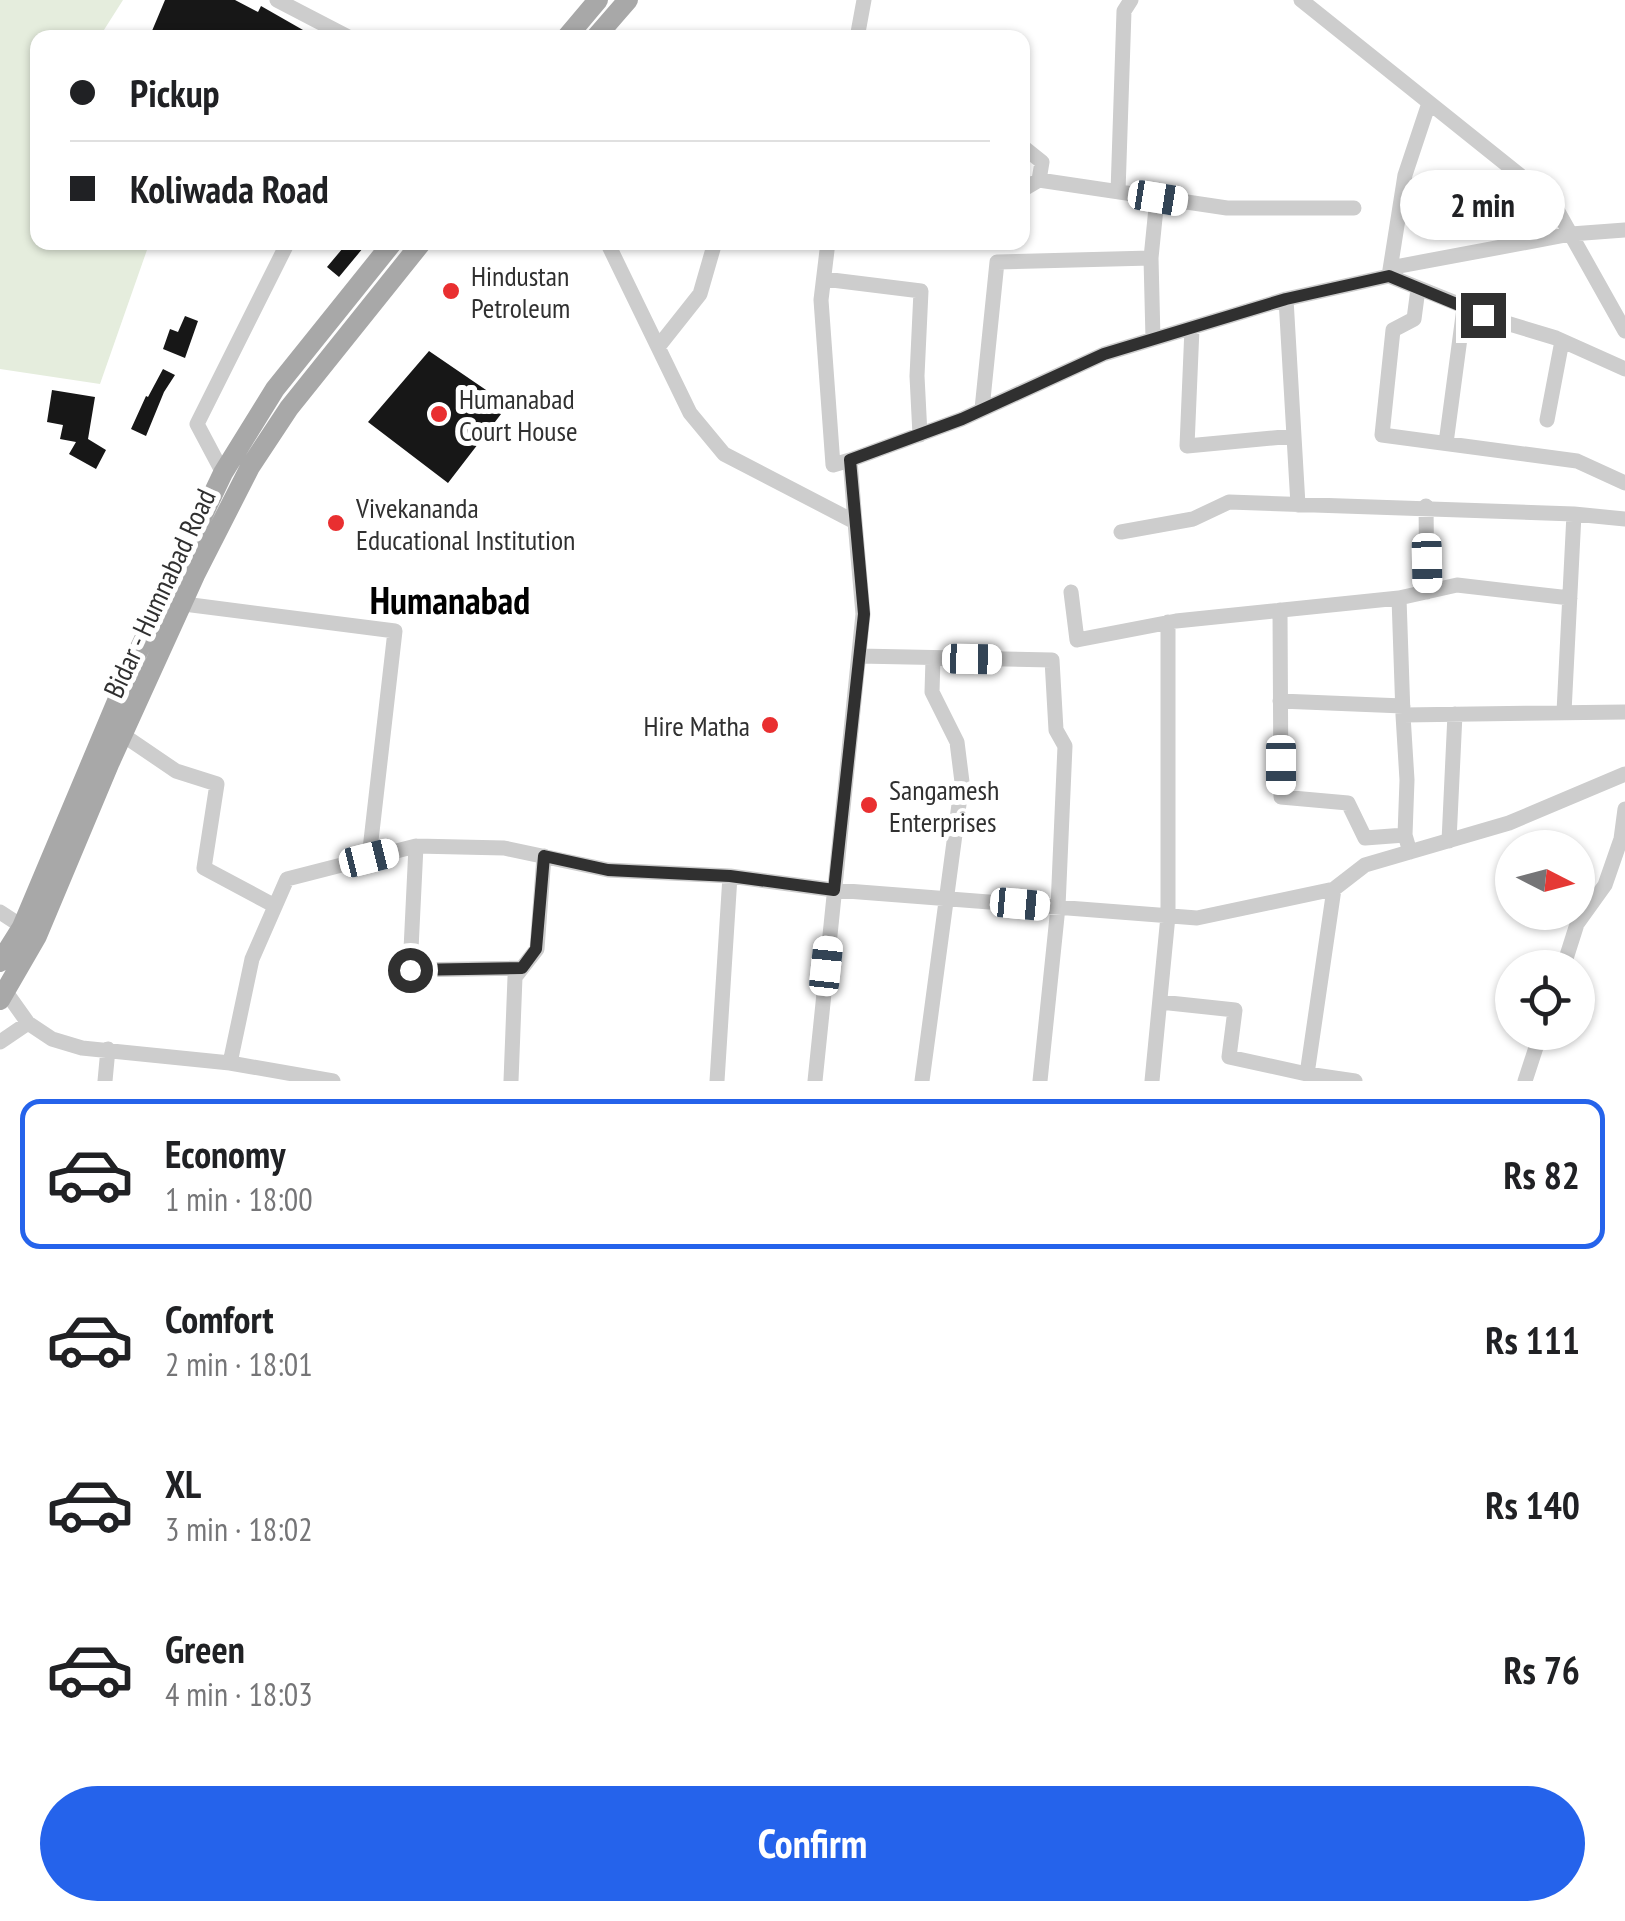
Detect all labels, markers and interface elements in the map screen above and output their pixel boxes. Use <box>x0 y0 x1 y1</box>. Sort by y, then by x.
text: Pickup <box>130 68 220 117</box>
text: Koliwada Road <box>130 164 329 213</box>
callout: 2 min <box>1400 170 1566 240</box>
car <box>1126 178 1190 218</box>
text: 2 min <box>1450 184 1515 226</box>
place label: Hindustan Petroleum <box>471 257 570 326</box>
marker: Hindustan Petroleum <box>440 280 462 302</box>
route end <box>1461 293 1506 338</box>
place label: Humanabad Court House <box>459 380 578 449</box>
marker: Humanabad Court House <box>428 403 450 425</box>
street label: Bidar - Humnabad Road <box>94 483 224 703</box>
place label: Vivekananda Educational Institution <box>355 489 575 558</box>
marker: Vivekananda Educational Institution <box>325 512 347 534</box>
car <box>1411 533 1443 593</box>
district label: Humanabad <box>370 575 530 624</box>
car <box>942 643 1002 675</box>
place label: Hire Matha <box>643 707 750 744</box>
marker: Hire Matha <box>759 714 781 736</box>
car <box>1266 735 1296 795</box>
place label: Sangamesh Enterprises <box>889 771 999 840</box>
marker: Sangamesh Enterprises <box>858 794 880 816</box>
north arrow <box>1495 830 1595 930</box>
map controls <box>1495 830 1595 1050</box>
car <box>336 836 402 880</box>
car <box>989 886 1051 922</box>
car <box>808 935 844 997</box>
route start <box>388 948 433 993</box>
button: locate <box>1495 950 1595 1050</box>
icon: car <box>45 1129 135 1219</box>
text: Economy <box>165 1129 285 1178</box>
text: Rs 82 <box>1503 1150 1580 1199</box>
text: 1 min · 18:00 <box>165 1178 313 1220</box>
icon: car <box>45 1294 135 1384</box>
text: Comfort <box>165 1294 274 1343</box>
text: Rs 111 <box>1485 1315 1580 1364</box>
text: 2 min · 18:01 <box>165 1343 313 1385</box>
icon: car <box>45 1459 135 1549</box>
text: XL <box>165 1459 201 1508</box>
text: Rs 140 <box>1485 1480 1580 1529</box>
text: 3 min · 18:02 <box>165 1508 313 1550</box>
icon: car <box>45 1624 135 1714</box>
text: Green <box>165 1624 245 1673</box>
text: Rs 76 <box>1503 1645 1580 1694</box>
text: 4 min · 18:03 <box>165 1673 313 1715</box>
button: Confirm <box>40 1786 1585 1901</box>

